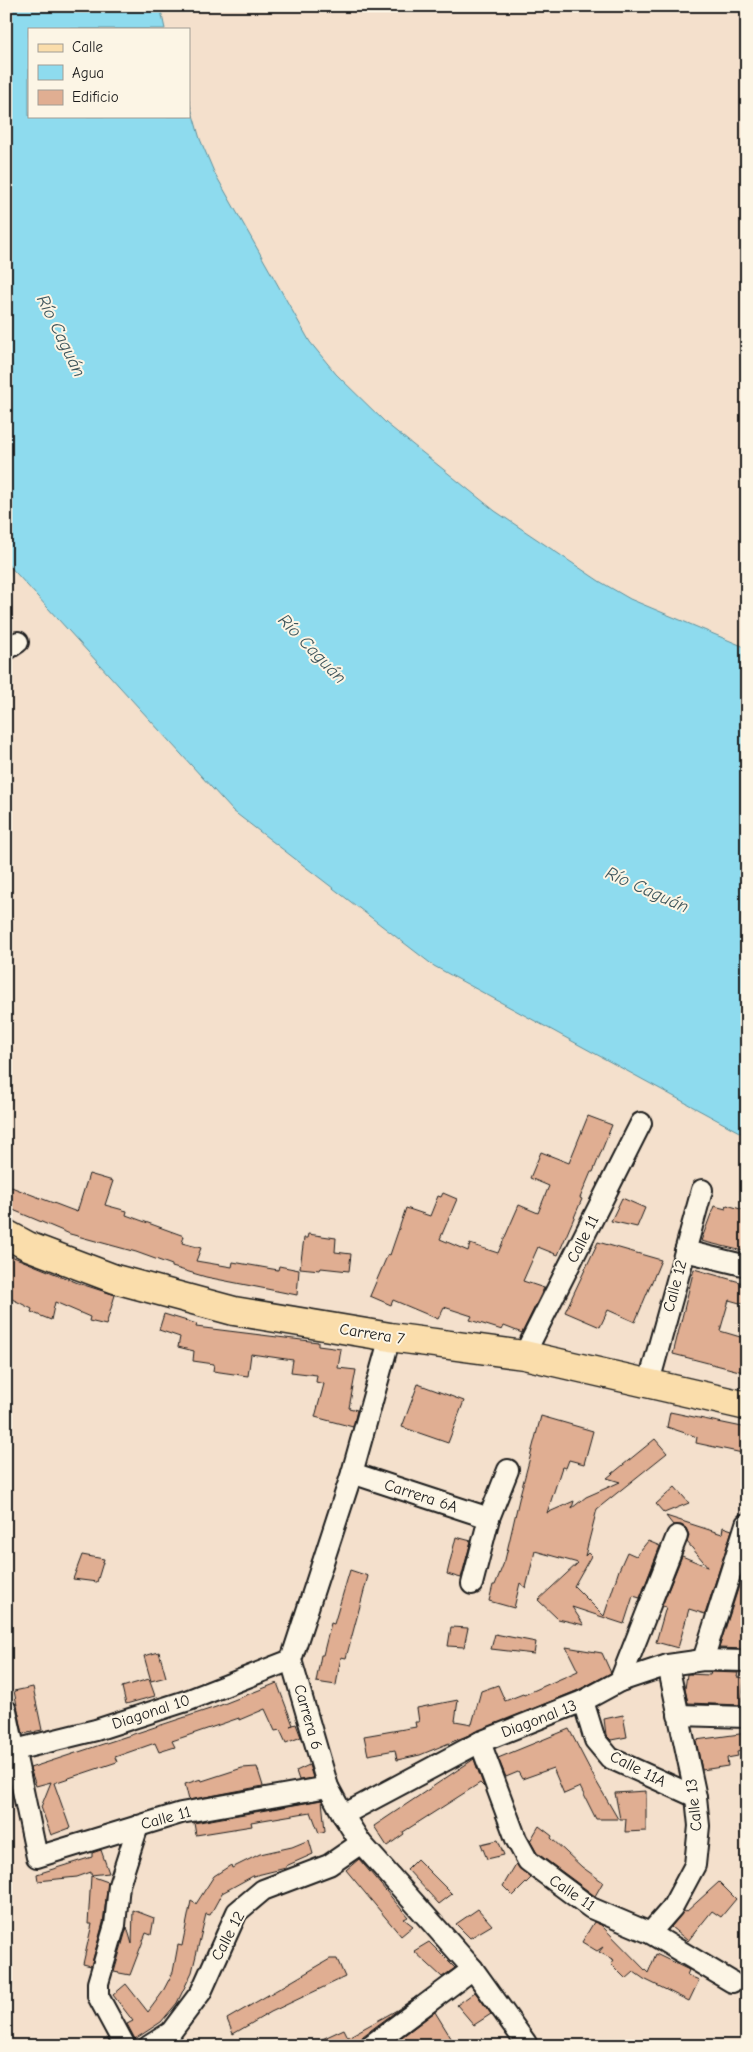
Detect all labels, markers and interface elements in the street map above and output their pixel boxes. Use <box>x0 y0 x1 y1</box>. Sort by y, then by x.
legend <box>28 28 190 118</box>
text: Calle <box>72 38 104 56</box>
text: Agua <box>72 64 104 82</box>
text: Edificio <box>72 88 119 106</box>
water label: Río Caguán <box>32 292 90 380</box>
water label: Río Caguán <box>274 610 350 688</box>
water label: Río Caguán <box>602 862 692 918</box>
street label: Calle 11 <box>563 1212 603 1266</box>
street label: Calle 12 <box>659 1258 691 1314</box>
street label: Carrera 7 <box>338 1320 406 1348</box>
street label: Carrera 6A <box>382 1476 460 1516</box>
street label: Carrera 6 <box>290 1682 326 1752</box>
street label: Diagonal 10 <box>110 1691 192 1733</box>
street label: Diagonal 13 <box>499 1696 579 1742</box>
street label: Calle 11A <box>607 1747 669 1791</box>
street label: Calle 13 <box>682 1778 706 1832</box>
street label: Calle 11 <box>139 1803 193 1833</box>
street label: Calle 11 <box>546 1871 598 1915</box>
street label: Calle 12 <box>208 1908 248 1964</box>

